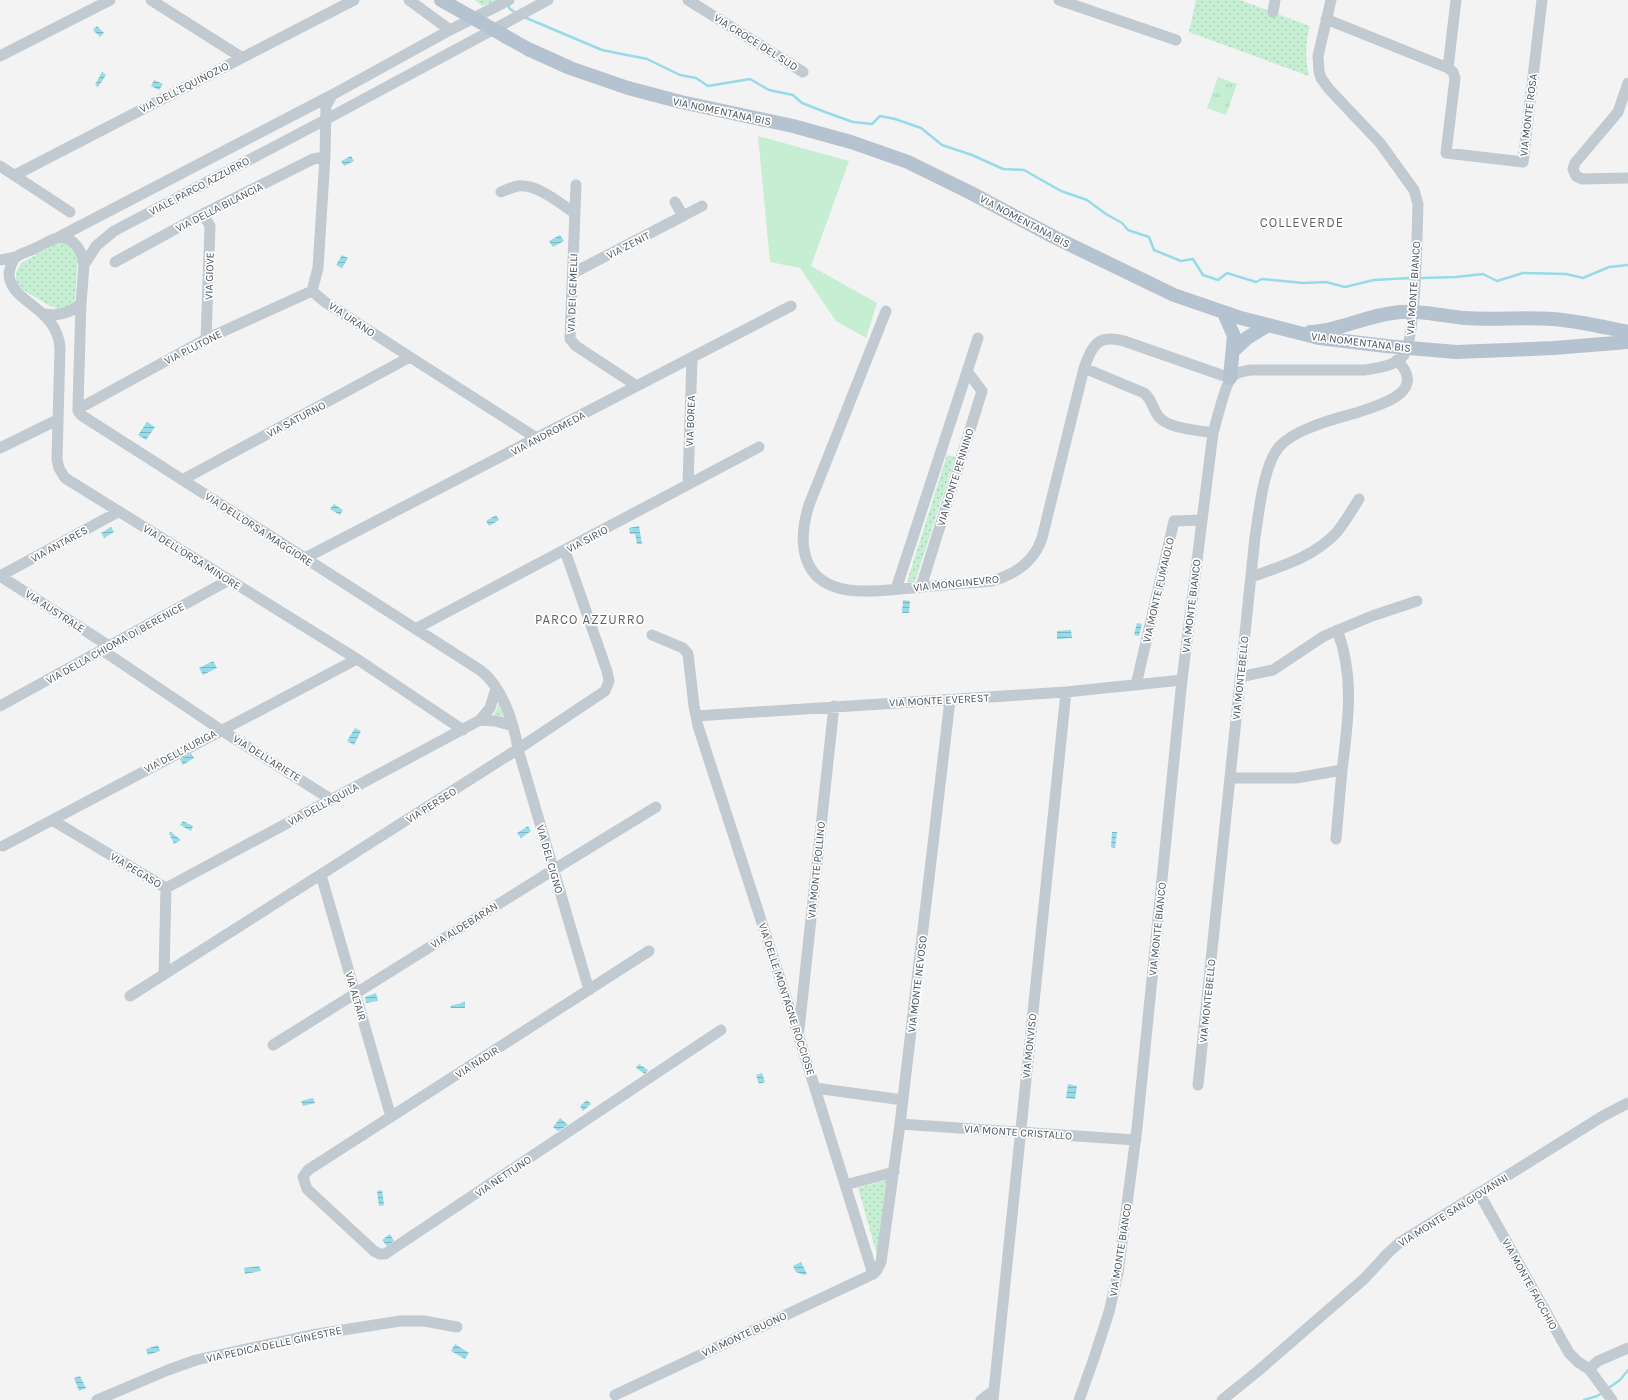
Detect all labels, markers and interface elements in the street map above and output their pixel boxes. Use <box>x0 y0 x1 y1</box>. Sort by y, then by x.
street label: VIA CROCE DEL SUD <box>711 11 800 74</box>
street label: VIA DELL'EQUINOZIO <box>137 59 231 116</box>
street label: VIA MONTE ROSA <box>1517 72 1540 157</box>
street label: VIA NOMENTANA BIS <box>672 95 772 128</box>
street label: VIALE PARCO AZZURRO <box>147 154 252 218</box>
street label: VIA DELLA BILANCIA <box>174 180 266 235</box>
street label: VIA NOMENTANA BIS <box>977 192 1072 251</box>
district label: COLLEVERDE <box>1260 215 1344 230</box>
street label: VIA ZENIT <box>604 229 653 262</box>
street label: VIA MONTE BIANCO <box>1404 241 1423 335</box>
street label: VIA GIOVE <box>202 252 217 300</box>
street label: VIA DEI GEMELLI <box>565 253 580 333</box>
street label: VIA URANO <box>326 299 377 340</box>
street label: VIA PLUTONE <box>162 327 224 368</box>
street label: VIA NOMENTANA BIS <box>1310 330 1411 355</box>
street label: VIA BOREA <box>683 394 698 447</box>
street label: VIA SATURNO <box>265 398 328 440</box>
street label: VIA ANDROMEDA <box>509 408 588 458</box>
street label: VIA MONTE PENNINO <box>934 427 977 528</box>
street label: VIA DELL'ORSA MAGGIORE <box>202 490 315 569</box>
street label: VIA DELL'ORSA MINORE <box>140 522 243 593</box>
street label: VIA ANTARES <box>29 523 90 565</box>
street label: VIA SIRIO <box>564 523 610 556</box>
street label: VIA MONTE FUMAIOLO <box>1140 536 1177 644</box>
street label: VIA MONTE BIANCO <box>1179 559 1204 654</box>
street label: VIA MONGINEVRO <box>913 573 1000 594</box>
street label: VIA AUSTRALE <box>23 587 87 635</box>
street label: VIA DELLA CHIOMA DI BERENICE <box>44 600 187 687</box>
district label: PARCO AZZURRO <box>535 612 645 627</box>
street label: VIA MONTEBELLO <box>1230 635 1251 721</box>
street label: VIA MONTE EVEREST <box>889 691 990 710</box>
street label: VIA DELL'AURIGA <box>142 727 219 776</box>
street label: VIA DELL'ARIETE <box>230 732 303 784</box>
street label: VIA DELL'AQUILA <box>285 780 362 829</box>
street label: VIA PERSEO <box>404 785 459 826</box>
street label: VIA MONTE POLLINO <box>805 821 828 919</box>
street label: VIA DEL CIGNO <box>533 823 566 895</box>
street label: VIA PEGASO <box>108 850 164 891</box>
street label: VIA MONTE BIANCO <box>1146 882 1169 976</box>
street label: VIA ALDEBARAN <box>428 900 500 951</box>
street label: VIA DELLE MONTAGNE ROCCIOSE <box>756 921 817 1077</box>
street label: VIA MONTE NEVOSO <box>905 935 930 1033</box>
street label: VIA MONTEBELLO <box>1197 958 1218 1044</box>
street label: VIA ALTAIR <box>342 970 369 1022</box>
street label: VIA MONVISO <box>1020 1013 1039 1079</box>
street label: VIA NADIR <box>453 1043 502 1081</box>
street label: VIA MONTE CRISTALLO <box>963 1122 1072 1143</box>
street label: VIA NETTUNO <box>473 1153 534 1200</box>
street label: VIA MONTE SAN GIOVANNI <box>1396 1171 1511 1250</box>
street label: VIA MONTE BIANCO <box>1107 1203 1134 1298</box>
street label: VIA MONTE FAICCHIO <box>1499 1236 1560 1332</box>
street label: VIA MONTE BUONO <box>700 1309 789 1360</box>
street label: VIA PEDICA DELLE GINESTRE <box>205 1324 343 1365</box>

